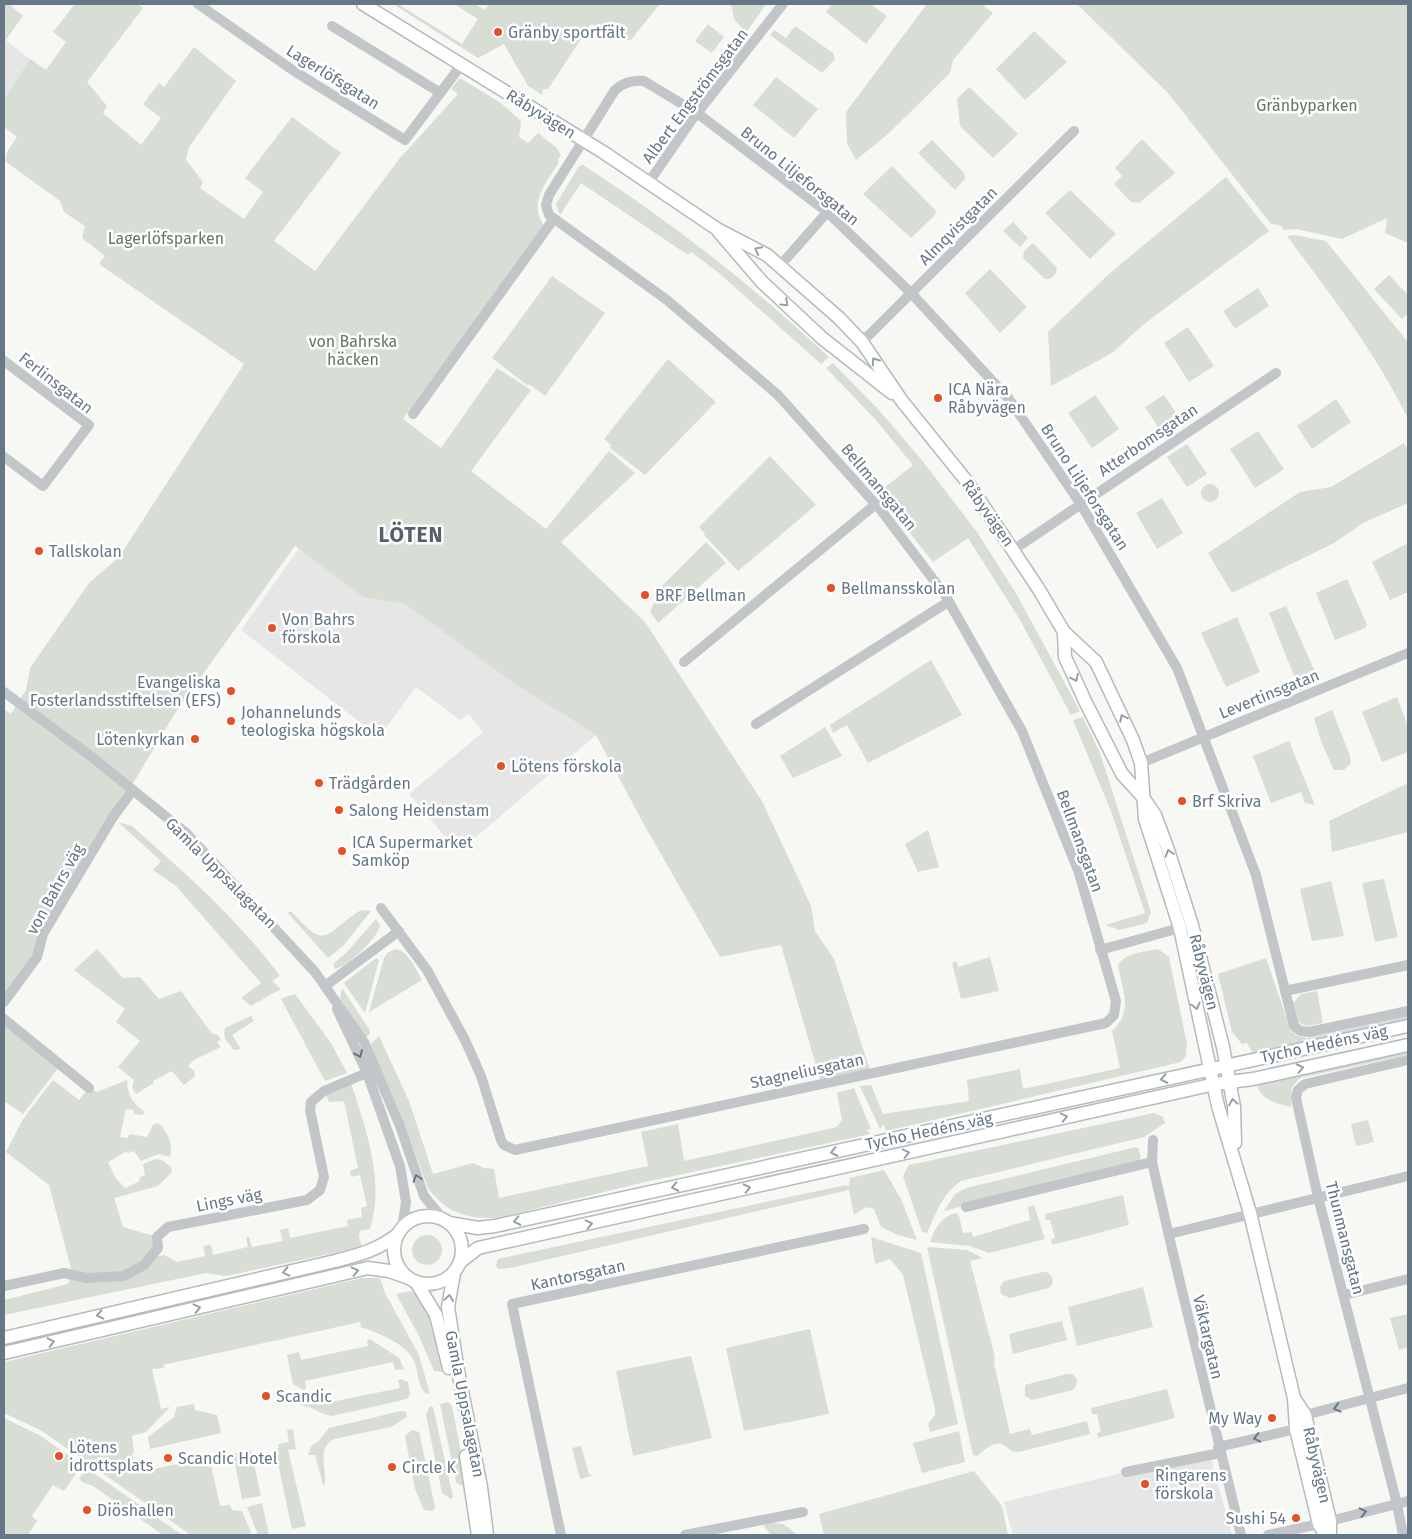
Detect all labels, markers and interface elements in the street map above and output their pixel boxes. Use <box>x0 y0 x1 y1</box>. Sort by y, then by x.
place label: Gränby sportfält <box>508 23 626 42</box>
street label: Albert Engströmsgatan <box>638 25 752 167</box>
marker: Gränby sportfält <box>492 26 504 38</box>
street label: Lagerlöfsgatan <box>283 41 383 113</box>
street label: Råbyvägen <box>503 85 579 143</box>
park label: Gränbyparken <box>1256 96 1358 115</box>
street label: Bruno Liljeforsgatan <box>737 122 863 230</box>
street label: Almqvistgatan <box>915 183 1001 269</box>
park label: Lagerlöfsparken <box>108 229 224 248</box>
one-way arrow <box>754 246 763 256</box>
one-way arrow <box>779 297 788 306</box>
park label: von Bahrska häcken <box>309 332 397 369</box>
street label: Ferlinsgatan <box>15 348 97 418</box>
one-way arrow <box>872 357 881 367</box>
place label: ICA Nära Råbyvägen <box>948 380 1026 417</box>
marker: ICA Nära Råbyvägen <box>932 392 944 404</box>
street label: Atterbomsgatan <box>1095 400 1201 480</box>
street label: Bruno Liljeforsgatan <box>1037 420 1133 554</box>
street label: Bellmansgatan <box>837 440 921 534</box>
street label: Råbyvägen <box>958 476 1018 550</box>
district label: LÖTEN <box>379 521 443 548</box>
place label: Tallskolan <box>49 542 122 561</box>
marker: Tallskolan <box>33 545 45 557</box>
place label: Bellmansskolan <box>841 579 955 598</box>
marker: Bellmansskolan <box>825 582 837 594</box>
place label: BRF Bellman <box>655 586 746 605</box>
marker: BRF Bellman <box>639 589 651 601</box>
place label: Von Bahrs förskola <box>282 610 355 647</box>
marker: Von Bahrs förskola <box>266 622 278 634</box>
street label: Levertinsgatan <box>1216 665 1322 723</box>
place label: Evangeliska Fosterlandsstiftelsen (EFS) <box>30 673 221 710</box>
one-way arrow <box>1069 673 1079 682</box>
marker: Evangeliska Fosterlandsstiftelsen (EFS) <box>225 685 237 697</box>
place label: Johannelunds teologiska högskola <box>241 703 385 740</box>
one-way arrow <box>1118 714 1129 723</box>
marker: Johannelunds teologiska högskola <box>225 715 237 727</box>
place label: Lötenkyrkan <box>96 730 185 749</box>
marker: Lötenkyrkan <box>189 733 201 745</box>
place label: Lötens förskola <box>511 757 622 776</box>
marker: Lötens förskola <box>495 760 507 772</box>
place label: Trädgården <box>329 774 411 793</box>
marker: Trädgården <box>313 777 325 789</box>
street label: Bellmansgatan <box>1053 787 1107 895</box>
place label: Brf Skriva <box>1192 792 1261 811</box>
marker: Brf Skriva <box>1176 795 1188 807</box>
place label: Salong Heidenstam <box>349 801 489 820</box>
marker: Salong Heidenstam <box>333 804 345 816</box>
street label: Gamla Uppsalagatan <box>162 814 280 932</box>
place label: ICA Supermarket Samköp <box>352 833 473 870</box>
street label: von Bahrs väg <box>22 840 88 938</box>
marker: ICA Supermarket Samköp <box>336 845 348 857</box>
one-way arrow <box>1165 850 1175 858</box>
street label: Råbyvägen <box>1185 932 1223 1012</box>
one-way arrow <box>1190 1001 1201 1010</box>
street label: Tycho Hedéns väg <box>1259 1021 1390 1067</box>
one-way arrow <box>352 1049 363 1058</box>
street label: Stagneliusgatan <box>748 1050 866 1092</box>
one-way arrow <box>1296 1063 1305 1074</box>
one-way arrow <box>1159 1073 1168 1084</box>
one-way arrow <box>1228 1098 1238 1106</box>
street label: Tycho Hedéns väg <box>864 1108 995 1154</box>
one-way arrow <box>1060 1112 1069 1123</box>
one-way arrow <box>830 1146 838 1157</box>
one-way arrow <box>901 1148 910 1159</box>
one-way arrow <box>412 1175 422 1183</box>
street label: Thunmansgatan <box>1322 1179 1368 1297</box>
one-way arrow <box>671 1181 680 1191</box>
one-way arrow <box>743 1183 752 1194</box>
street label: Lings väg <box>195 1184 264 1216</box>
one-way arrow <box>512 1215 521 1226</box>
one-way arrow <box>584 1219 593 1229</box>
street label: Kantorsgatan <box>529 1256 627 1294</box>
one-way arrow <box>351 1266 360 1277</box>
one-way arrow <box>282 1267 291 1277</box>
one-way arrow <box>443 1293 454 1301</box>
street label: Väktargatan <box>1189 1293 1227 1381</box>
one-way arrow <box>193 1303 202 1314</box>
one-way arrow <box>96 1309 105 1320</box>
street label: Gamla Uppsalagatan <box>441 1329 489 1479</box>
one-way arrow <box>47 1337 56 1348</box>
place label: Scandic <box>276 1387 332 1406</box>
marker: Scandic <box>260 1390 272 1402</box>
one-way arrow <box>1334 1402 1342 1412</box>
place label: My Way <box>1208 1409 1262 1428</box>
marker: My Way <box>1266 1412 1278 1424</box>
street label: Råbyvägen <box>1299 1425 1335 1505</box>
one-way arrow <box>1253 1433 1262 1443</box>
place label: Lötens idrottsplats <box>69 1438 153 1475</box>
place label: Scandic Hotel <box>178 1449 278 1468</box>
marker: Lötens idrottsplats <box>53 1450 65 1462</box>
marker: Scandic Hotel <box>162 1452 174 1464</box>
place label: Circle K <box>402 1458 456 1477</box>
marker: Circle K <box>386 1461 398 1473</box>
place label: Ringarens förskola <box>1155 1466 1227 1503</box>
marker: Ringarens förskola <box>1139 1478 1151 1490</box>
place label: Diöshallen <box>97 1501 174 1520</box>
marker: Diöshallen <box>81 1504 93 1516</box>
one-way arrow <box>1359 1507 1368 1518</box>
place label: Sushi 54 <box>1226 1509 1286 1528</box>
marker: Sushi 54 <box>1290 1512 1302 1524</box>

